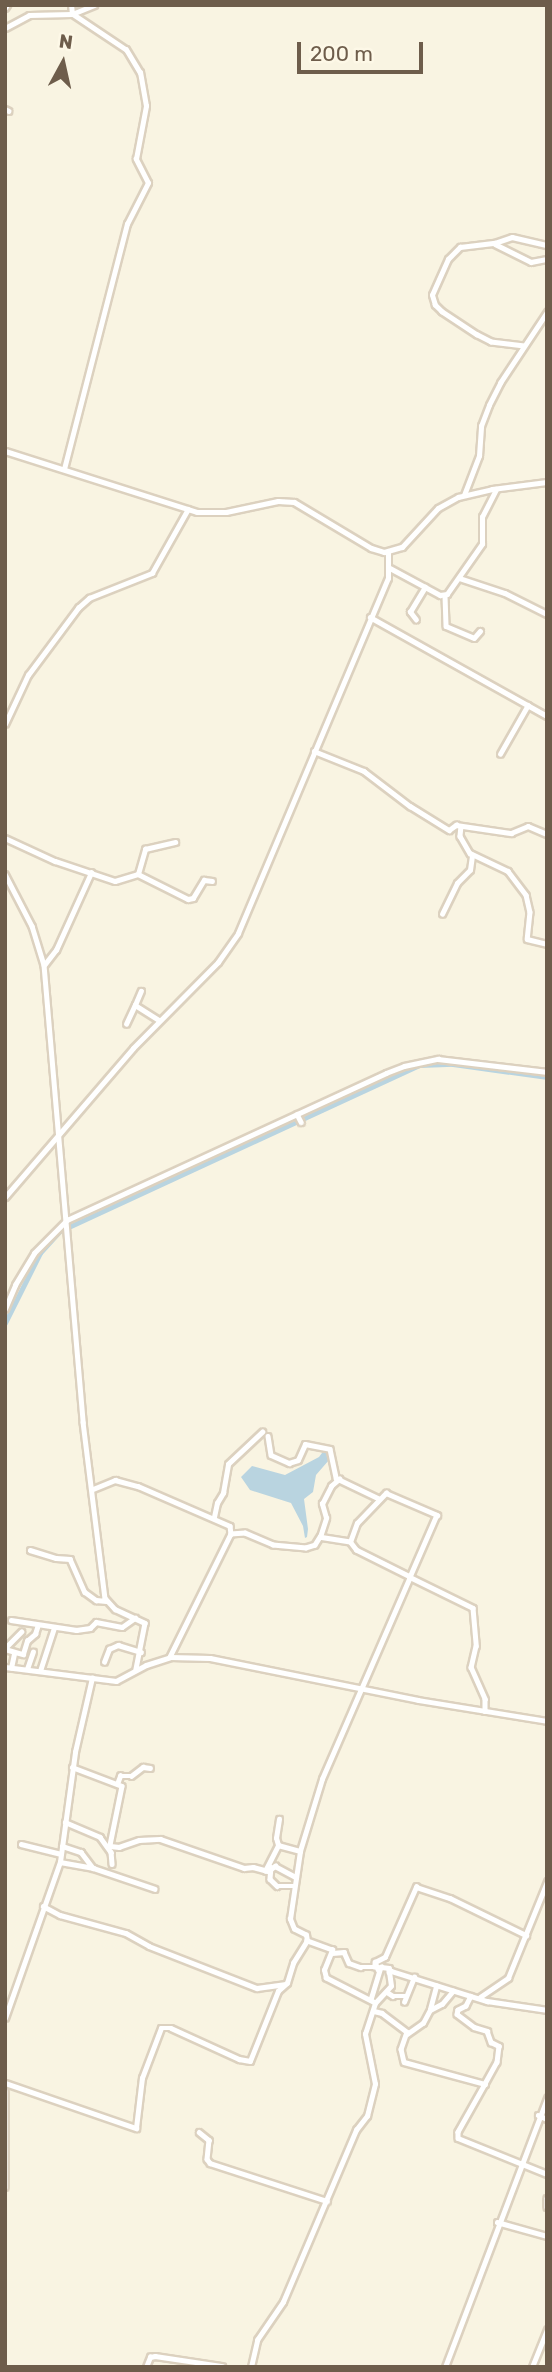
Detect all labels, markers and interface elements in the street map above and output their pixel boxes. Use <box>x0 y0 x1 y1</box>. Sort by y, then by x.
north arrow <box>28 28 98 98</box>
scale bar <box>300 28 426 72</box>
text: N <box>58 29 74 54</box>
text: 200 m <box>310 41 373 66</box>

